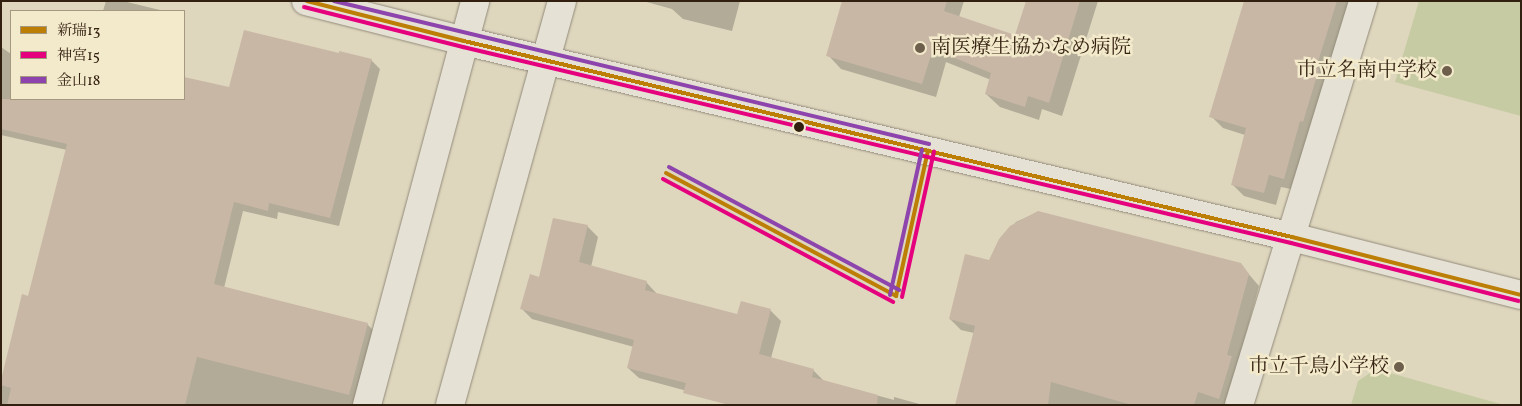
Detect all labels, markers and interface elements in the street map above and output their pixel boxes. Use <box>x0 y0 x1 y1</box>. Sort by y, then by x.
legend <box>10 10 185 100</box>
text: 新瑞13 <box>57 21 101 42</box>
place label: 南医療生協かなめ病院 <box>931 36 1131 60</box>
marker: 南医療生協かなめ病院 <box>913 41 927 55</box>
text: 神宮15 <box>57 46 100 67</box>
place label: 市立名南中学校 <box>1297 59 1437 83</box>
marker: 市立名南中学校 <box>1441 65 1453 77</box>
text: 金山18 <box>57 71 100 92</box>
unlabelled marker <box>794 122 804 132</box>
place label: 市立千鳥小学校 <box>1249 355 1389 379</box>
marker: 市立千鳥小学校 <box>1393 361 1405 373</box>

